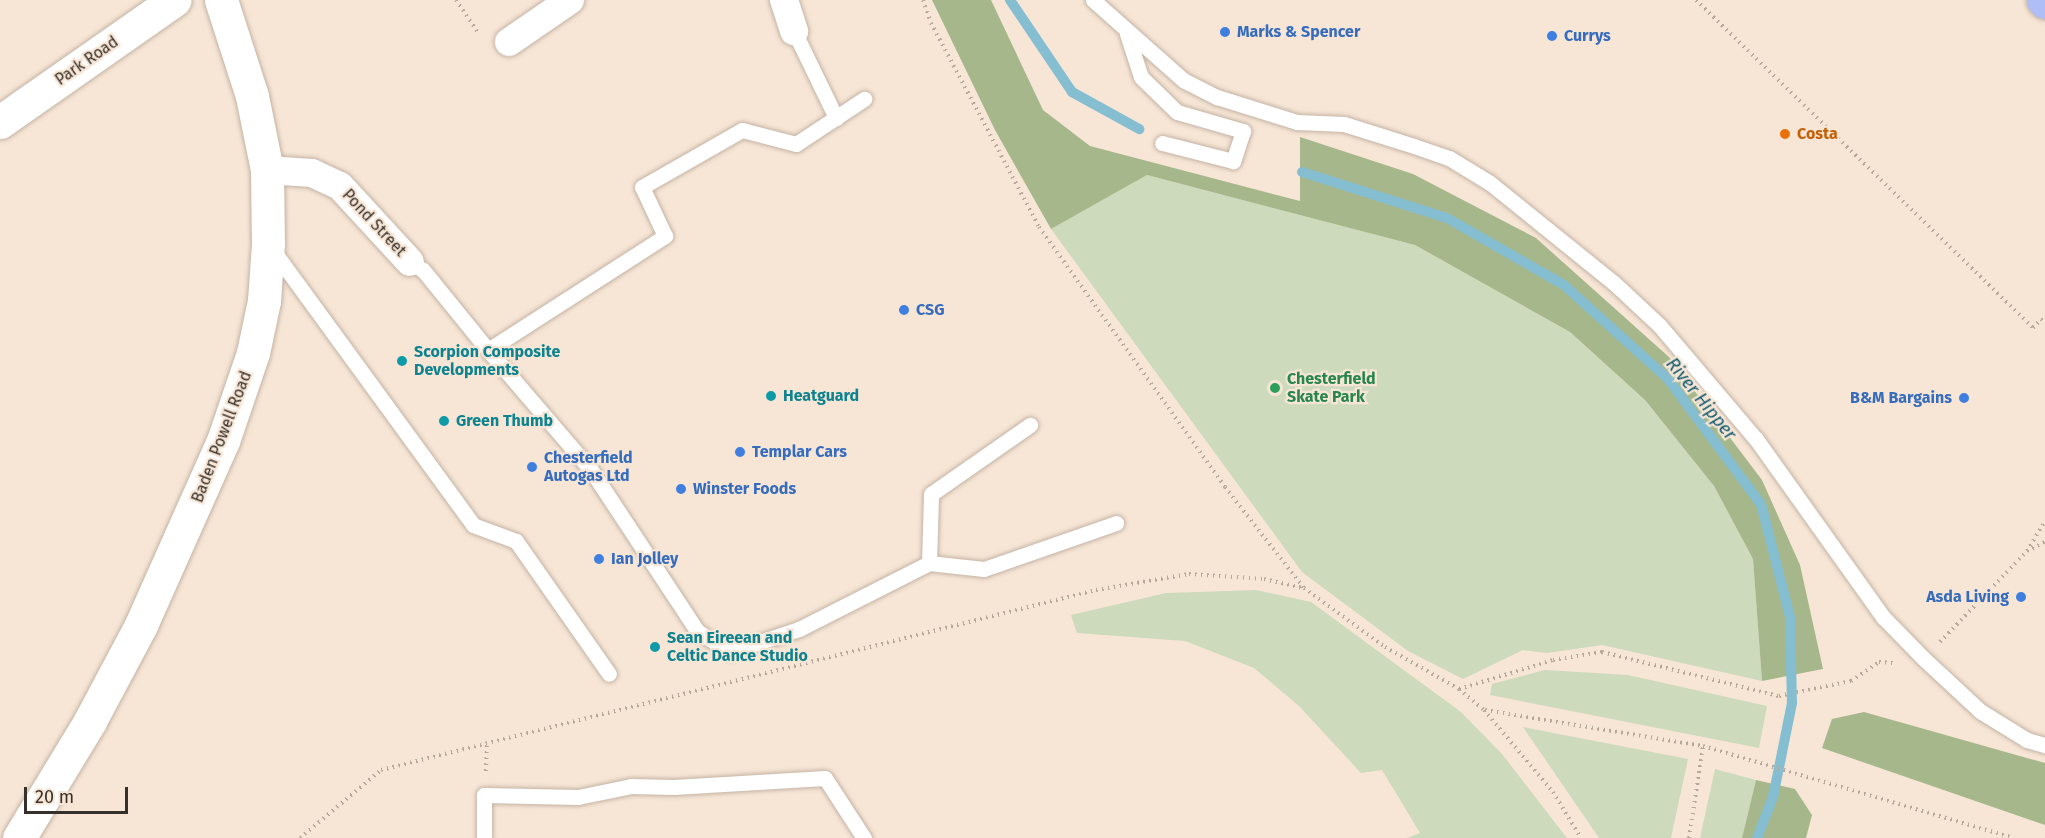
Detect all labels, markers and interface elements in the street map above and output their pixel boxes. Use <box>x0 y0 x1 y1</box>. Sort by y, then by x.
place label: Marks & Spencer <box>1237 22 1360 42</box>
marker: Marks & Spencer <box>1218 25 1232 39</box>
place label: Currys <box>1564 26 1611 46</box>
marker: Currys <box>1545 29 1559 43</box>
street label: Park Road <box>52 32 122 90</box>
place label: Costa <box>1797 124 1838 144</box>
marker: Costa <box>1778 127 1792 141</box>
street label: Pond Street <box>338 185 410 261</box>
place label: CSG <box>916 300 945 320</box>
marker: CSG <box>897 303 911 317</box>
place label: Scorpion Composite Developments <box>414 342 560 380</box>
marker: Scorpion Composite Developments <box>395 354 409 368</box>
water label: River Hipper <box>1661 354 1741 444</box>
street label: Baden Powell Road <box>188 369 256 505</box>
place label: Chesterfield Skate Park <box>1287 369 1376 407</box>
marker: Chesterfield Skate Park <box>1268 381 1282 395</box>
place label: Heatguard <box>783 386 859 406</box>
place label: B&M Bargains <box>1850 388 1952 408</box>
marker: Heatguard <box>764 389 778 403</box>
marker: B&M Bargains <box>1957 391 1971 405</box>
place label: Green Thumb <box>456 411 553 431</box>
marker: Green Thumb <box>437 414 451 428</box>
place label: Templar Cars <box>752 442 847 462</box>
marker: Templar Cars <box>733 445 747 459</box>
place label: Chesterfield Autogas Ltd <box>544 448 633 486</box>
marker: Chesterfield Autogas Ltd <box>525 460 539 474</box>
place label: Winster Foods <box>693 479 796 499</box>
marker: Winster Foods <box>674 482 688 496</box>
place label: Ian Jolley <box>611 549 678 569</box>
marker: Ian Jolley <box>592 552 606 566</box>
place label: Asda Living <box>1926 587 2009 607</box>
marker: Asda Living <box>2014 590 2028 604</box>
place label: Sean Eireean and Celtic Dance Studio <box>667 628 808 666</box>
marker: Sean Eireean and Celtic Dance Studio <box>648 640 662 654</box>
scale bar <box>27 775 130 813</box>
text: 20 m <box>35 786 74 808</box>

